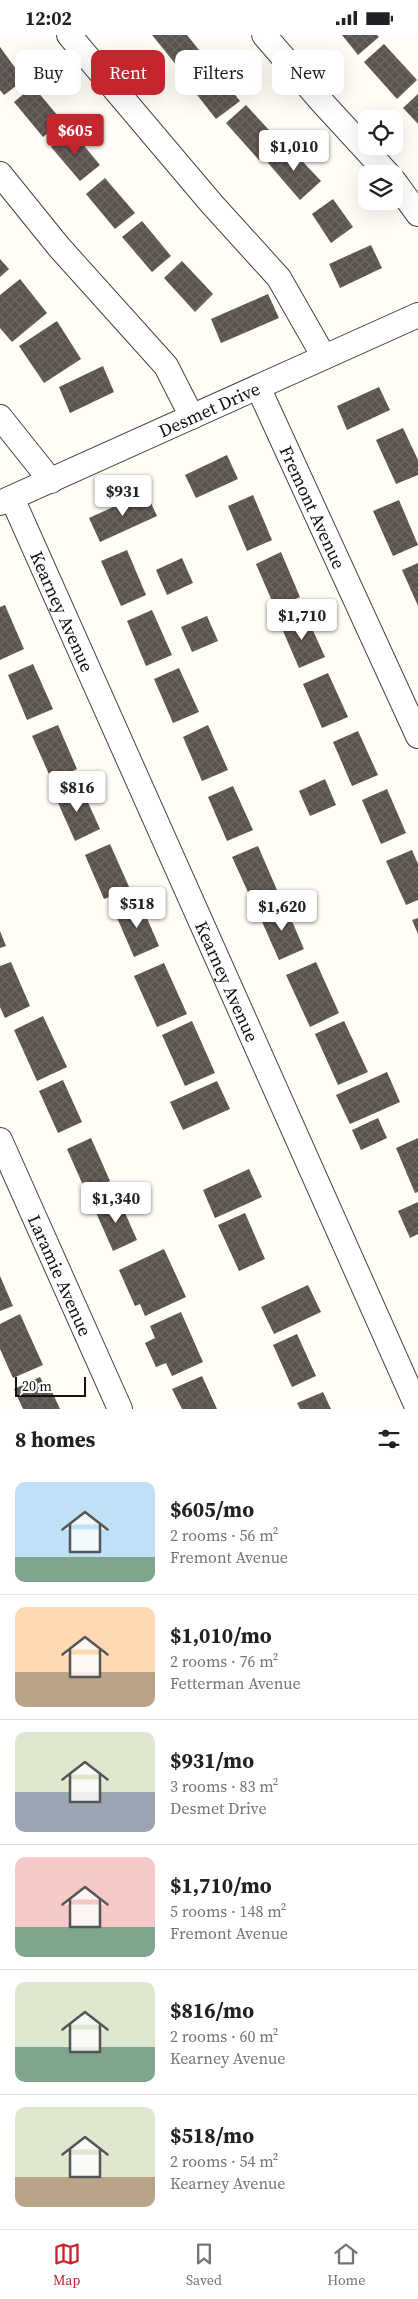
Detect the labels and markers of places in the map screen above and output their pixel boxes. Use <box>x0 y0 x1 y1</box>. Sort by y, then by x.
pin: $605 <box>45 113 105 156</box>
pin: $1,010 <box>253 129 335 172</box>
pin: $931 <box>93 475 153 517</box>
pin: $1,710 <box>261 599 343 641</box>
pin: $816 <box>47 771 107 813</box>
pin: $518 <box>107 887 167 929</box>
pin: $1,620 <box>241 889 323 932</box>
pin: $1,340 <box>75 1181 157 1224</box>

